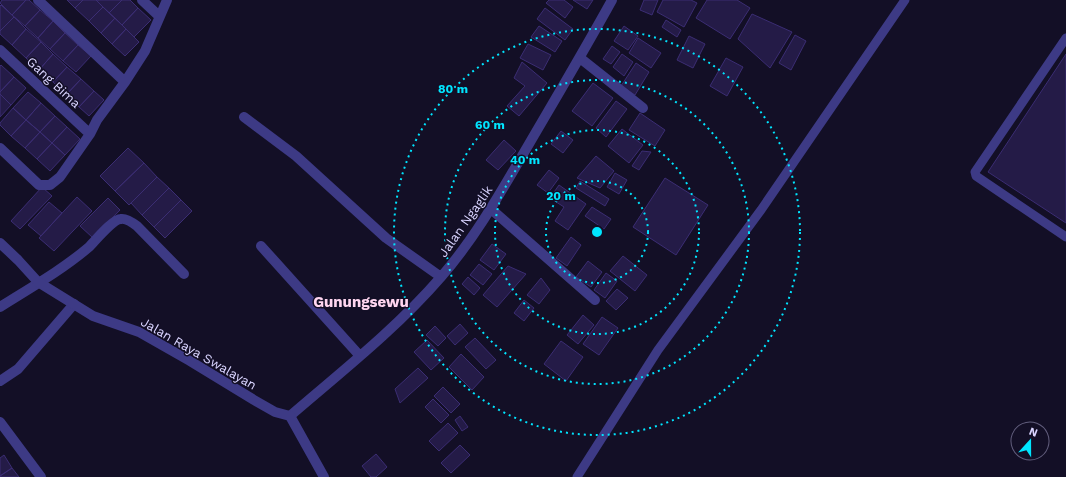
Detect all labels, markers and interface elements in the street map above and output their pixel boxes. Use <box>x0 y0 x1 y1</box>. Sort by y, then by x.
street label: Gang Bima <box>24 54 84 111</box>
text: 80 m <box>438 82 468 96</box>
text: 60 m <box>475 118 505 132</box>
text: 40 m <box>510 153 540 167</box>
street label: Jalan Ngaglik <box>435 182 496 260</box>
text: 20 m <box>546 189 576 203</box>
centre of rings <box>590 225 604 239</box>
district label: Gunungsewu <box>313 293 409 311</box>
street label: Jalan Raya Swalayan <box>138 314 259 393</box>
north arrow <box>1010 421 1050 461</box>
text: N <box>1027 425 1040 440</box>

